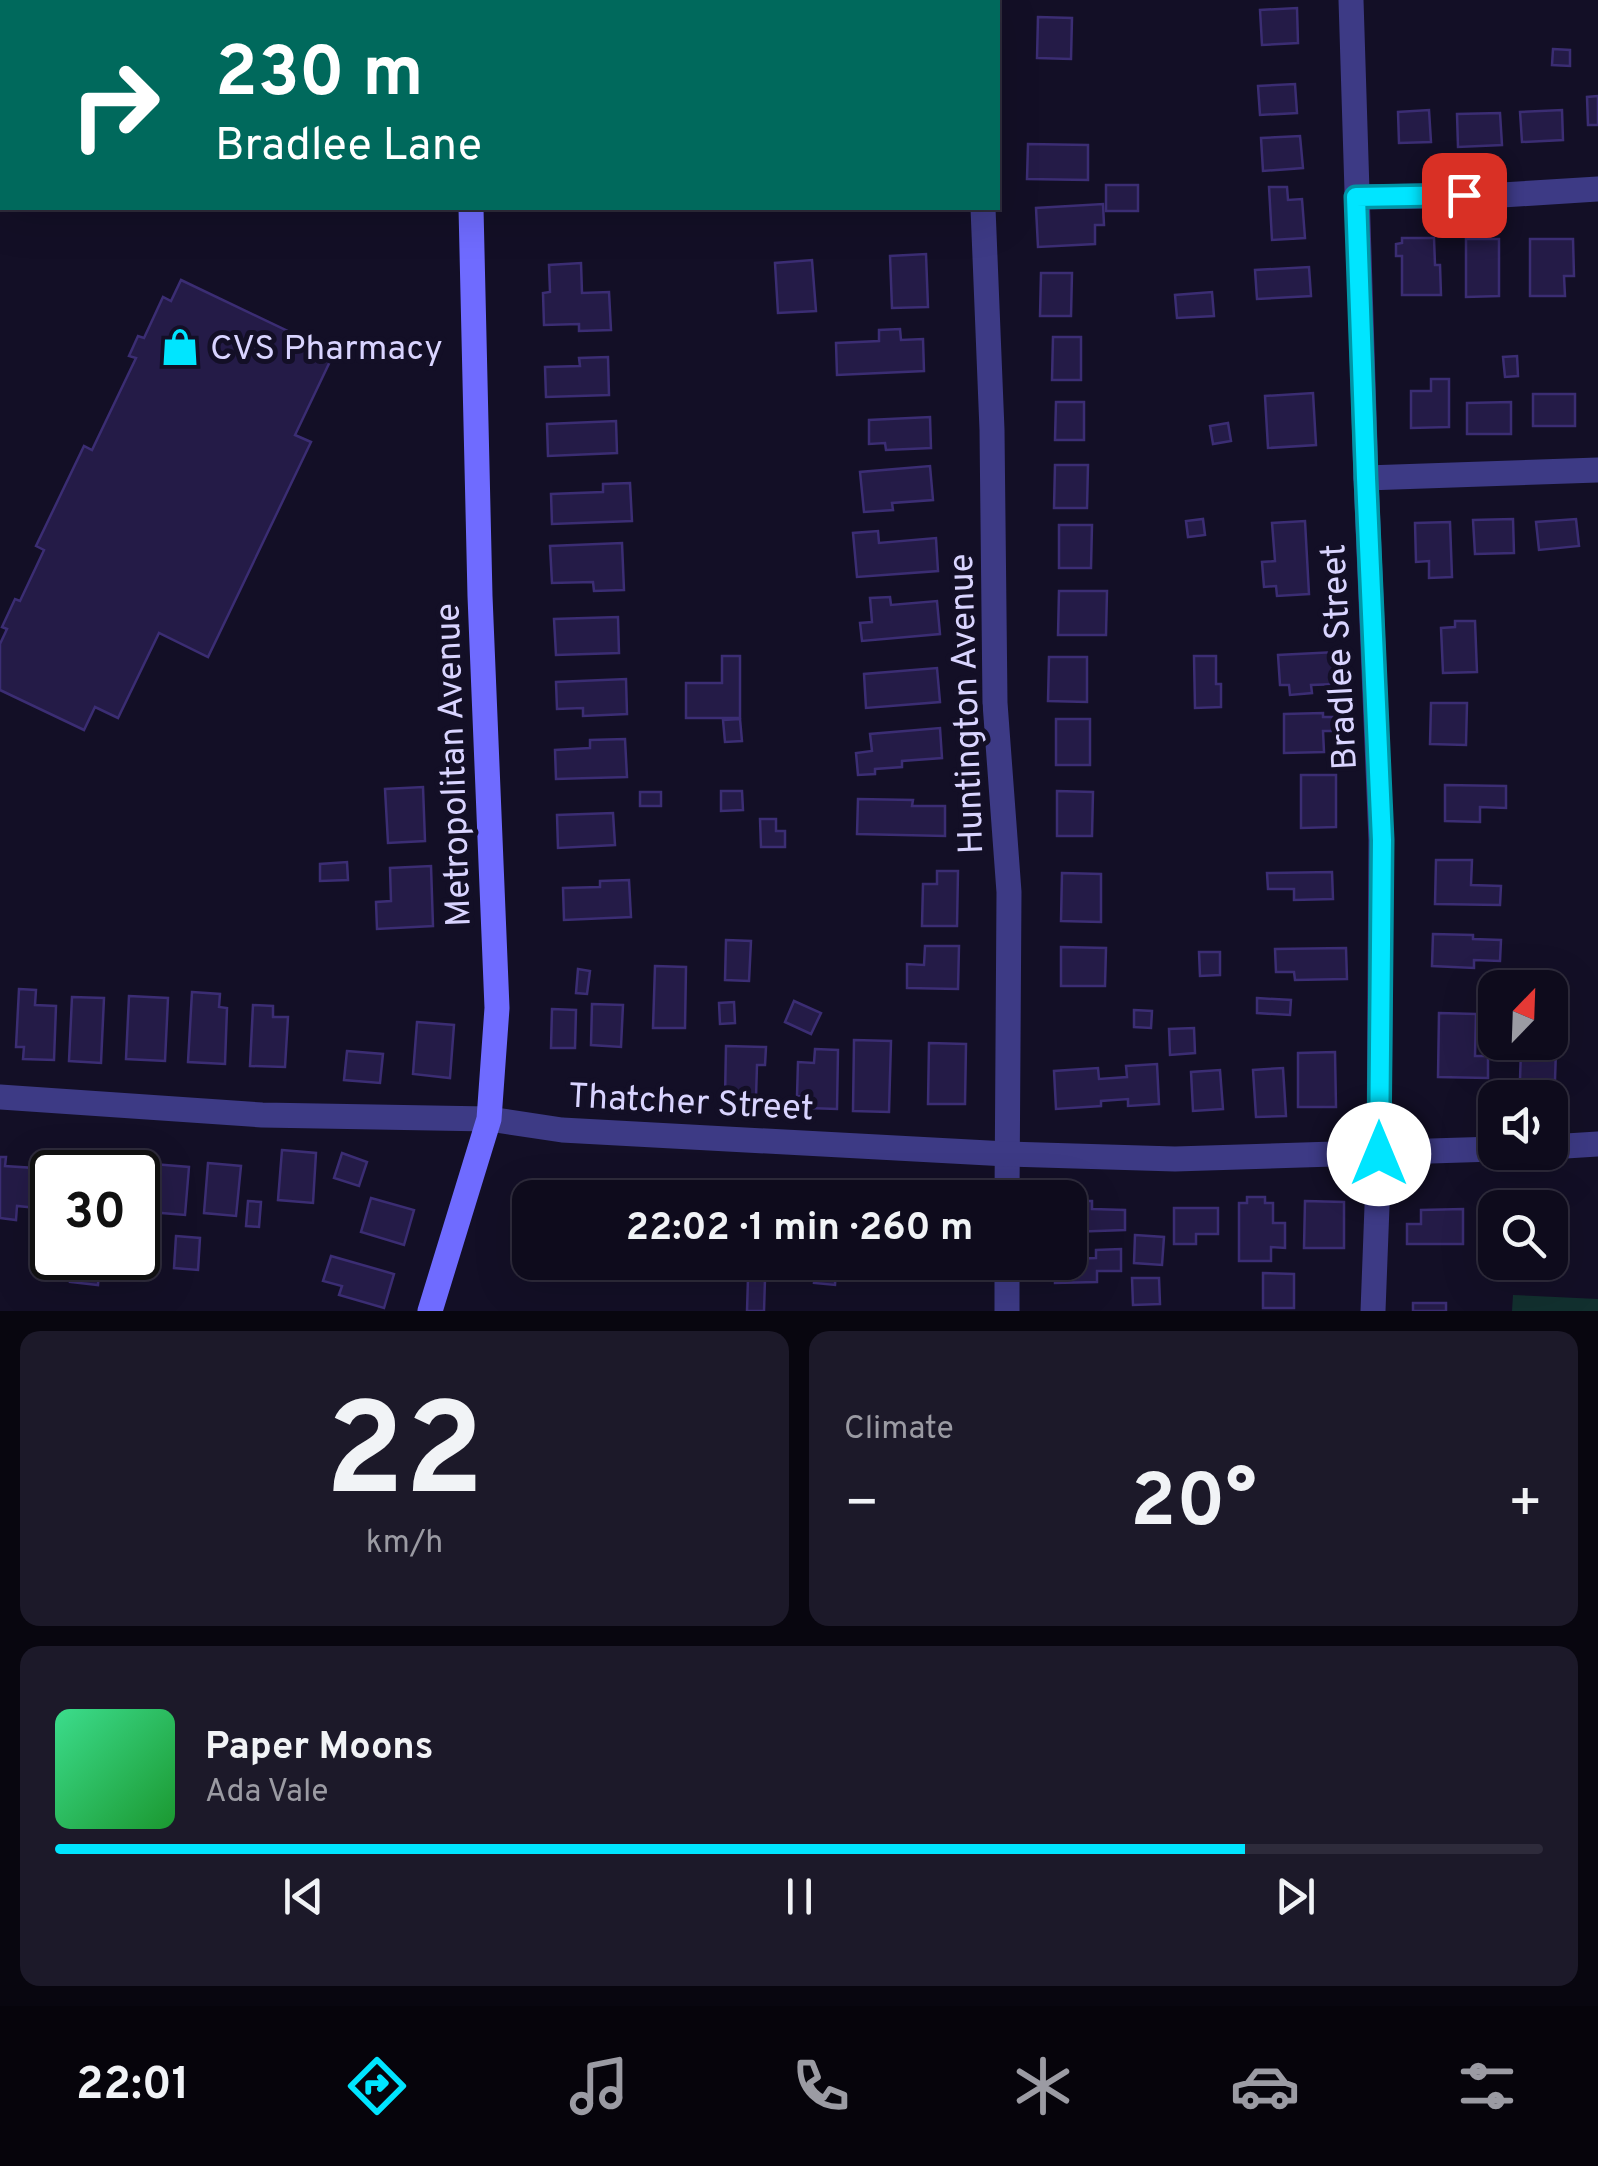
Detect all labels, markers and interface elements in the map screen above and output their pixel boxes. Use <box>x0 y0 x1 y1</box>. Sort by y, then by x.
text: 230 m <box>215 32 424 121</box>
icon: right <box>50 40 180 170</box>
text: Bradlee Lane <box>215 119 482 176</box>
pin <box>1422 153 1507 238</box>
icon: arrive <box>1437 168 1492 223</box>
shop icon: CVS Pharmacy <box>159 326 201 368</box>
place label: CVS Pharmacy <box>210 328 443 372</box>
street label: Bradlee Street <box>1313 543 1369 771</box>
street label: Huntington Avenue <box>941 553 995 855</box>
street label: Metropolitan Avenue <box>427 602 483 927</box>
north arrow <box>1478 970 1568 1060</box>
map controls <box>1478 970 1568 1280</box>
street label: Thatcher Street <box>567 1076 815 1132</box>
button: sound <box>1478 1080 1568 1170</box>
position arrow <box>1327 1102 1431 1206</box>
speed limit sign: 30 <box>30 1150 160 1280</box>
button: search <box>1478 1190 1568 1280</box>
text: 22:02 · 1 min · 260 m <box>626 1205 973 1254</box>
text: 22 <box>325 1376 484 1541</box>
text: Climate <box>844 1410 954 1450</box>
text: 20° <box>1130 1458 1257 1553</box>
text: − <box>844 1471 879 1541</box>
text: + <box>1508 1471 1543 1541</box>
text: km/h <box>366 1524 443 1564</box>
text: Paper Moons <box>205 1724 434 1773</box>
text: Ada Vale <box>205 1773 329 1813</box>
icon: previous <box>276 1869 331 1924</box>
icon: pause <box>772 1869 827 1924</box>
icon: next <box>1268 1869 1323 1924</box>
icon: directions <box>342 2051 412 2121</box>
icon: music <box>564 2051 634 2121</box>
icon: phone <box>786 2051 856 2121</box>
icon: climate <box>1008 2051 1078 2121</box>
icon: car <box>1230 2051 1300 2121</box>
icon: filters <box>1452 2051 1522 2121</box>
text: 22:01 <box>76 2058 190 2115</box>

